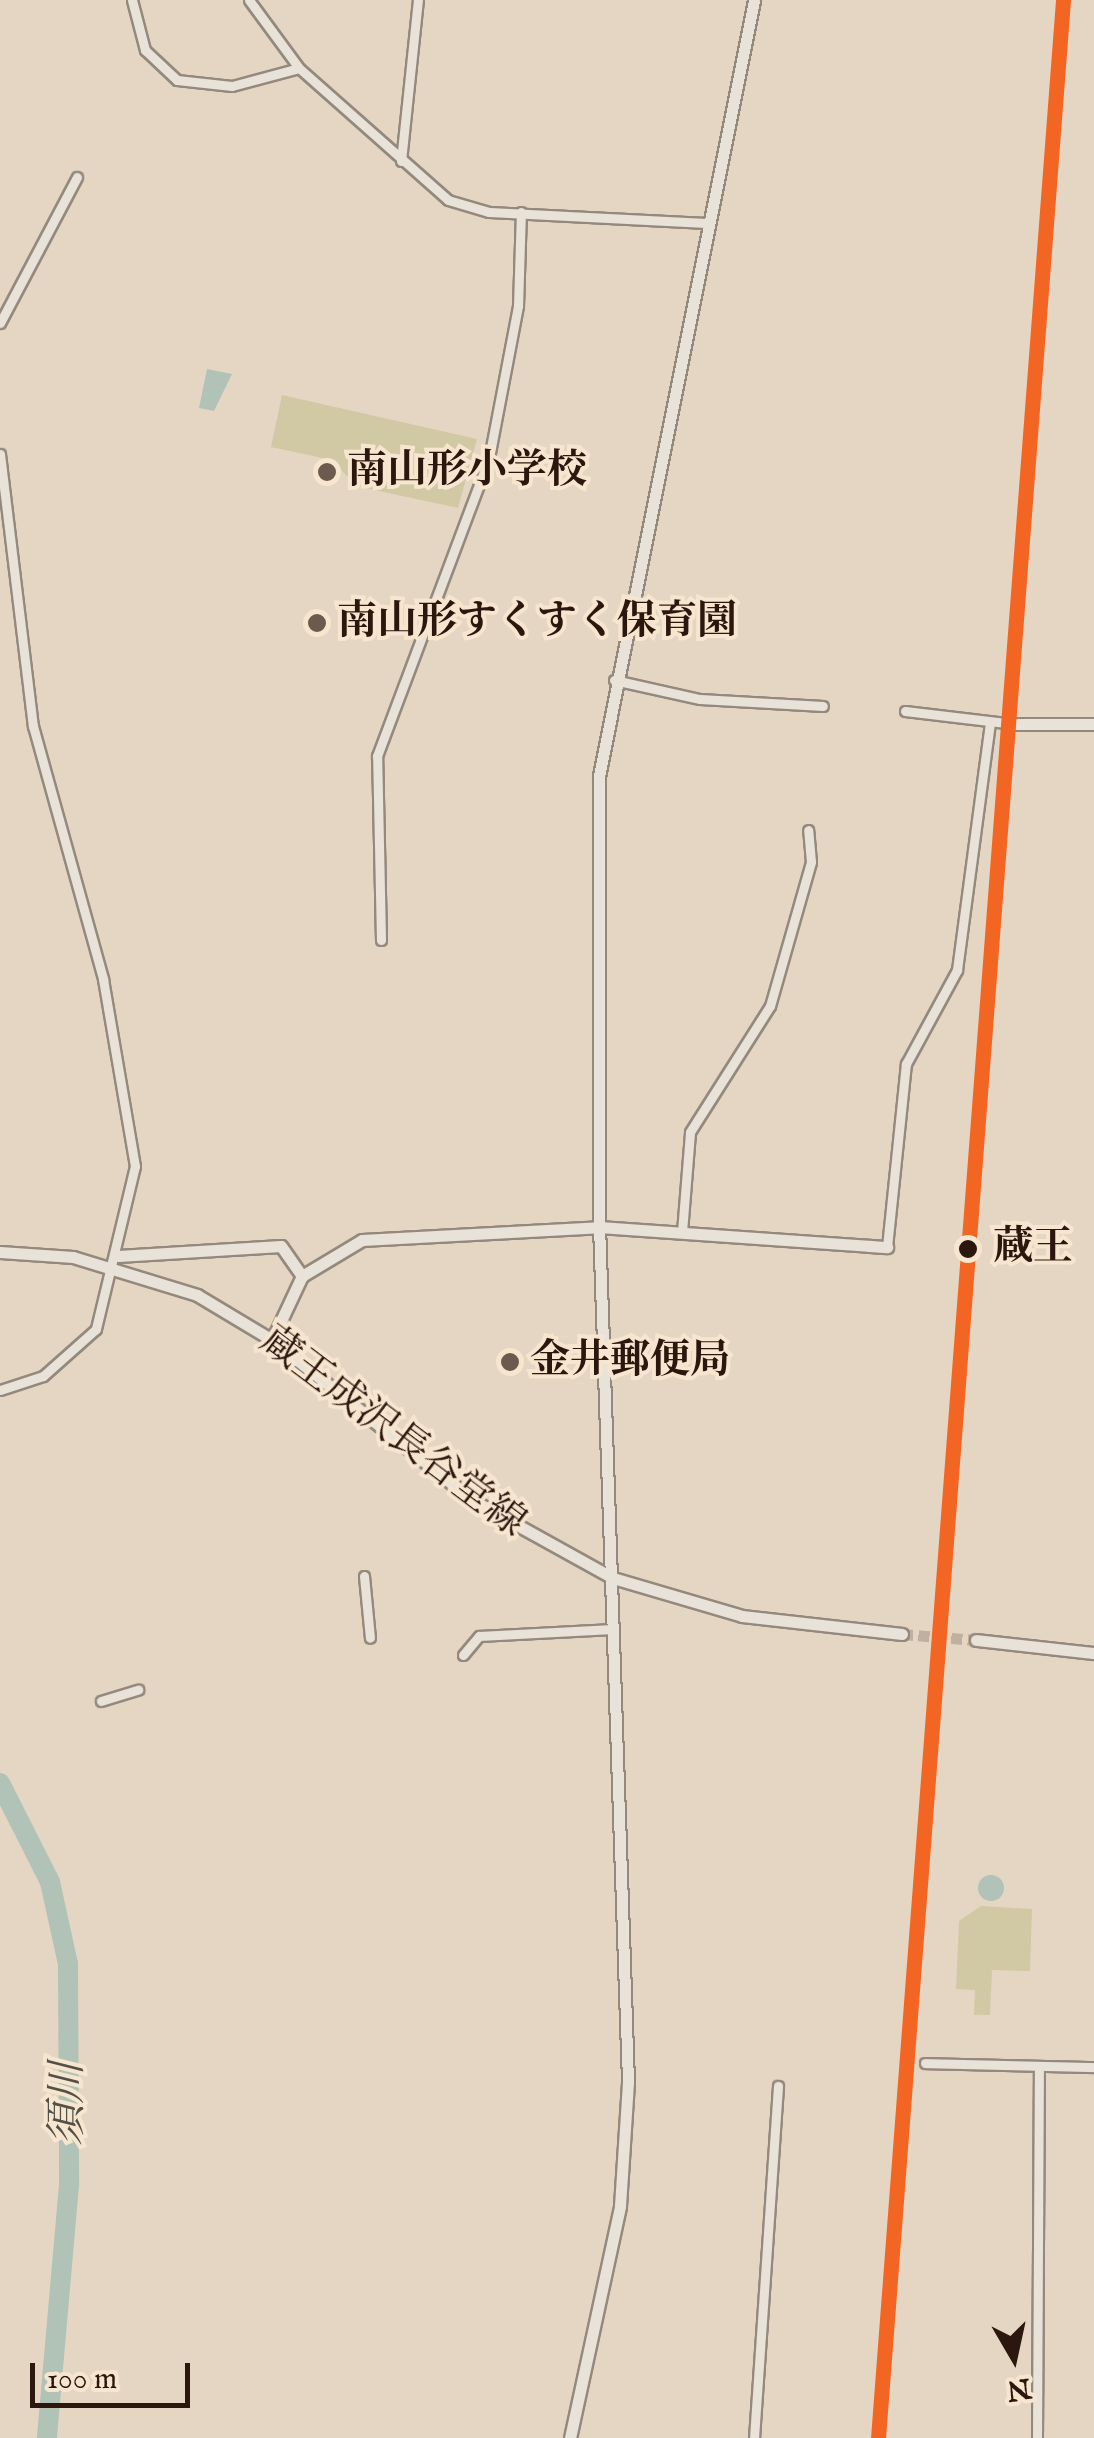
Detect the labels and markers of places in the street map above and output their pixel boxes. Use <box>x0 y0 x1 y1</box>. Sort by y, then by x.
place label: 南山形小学校 <box>347 448 587 496</box>
marker: 南山形小学校 <box>316 461 338 483</box>
place label: 南山形すくすく保育園 <box>337 599 737 647</box>
marker: 南山形すくすく保育園 <box>306 612 328 634</box>
place label: 蔵王 <box>993 1225 1073 1273</box>
marker: 蔵王 <box>952 1233 984 1265</box>
place label: 金井郵便局 <box>530 1338 730 1386</box>
marker: 金井郵便局 <box>499 1351 521 1373</box>

